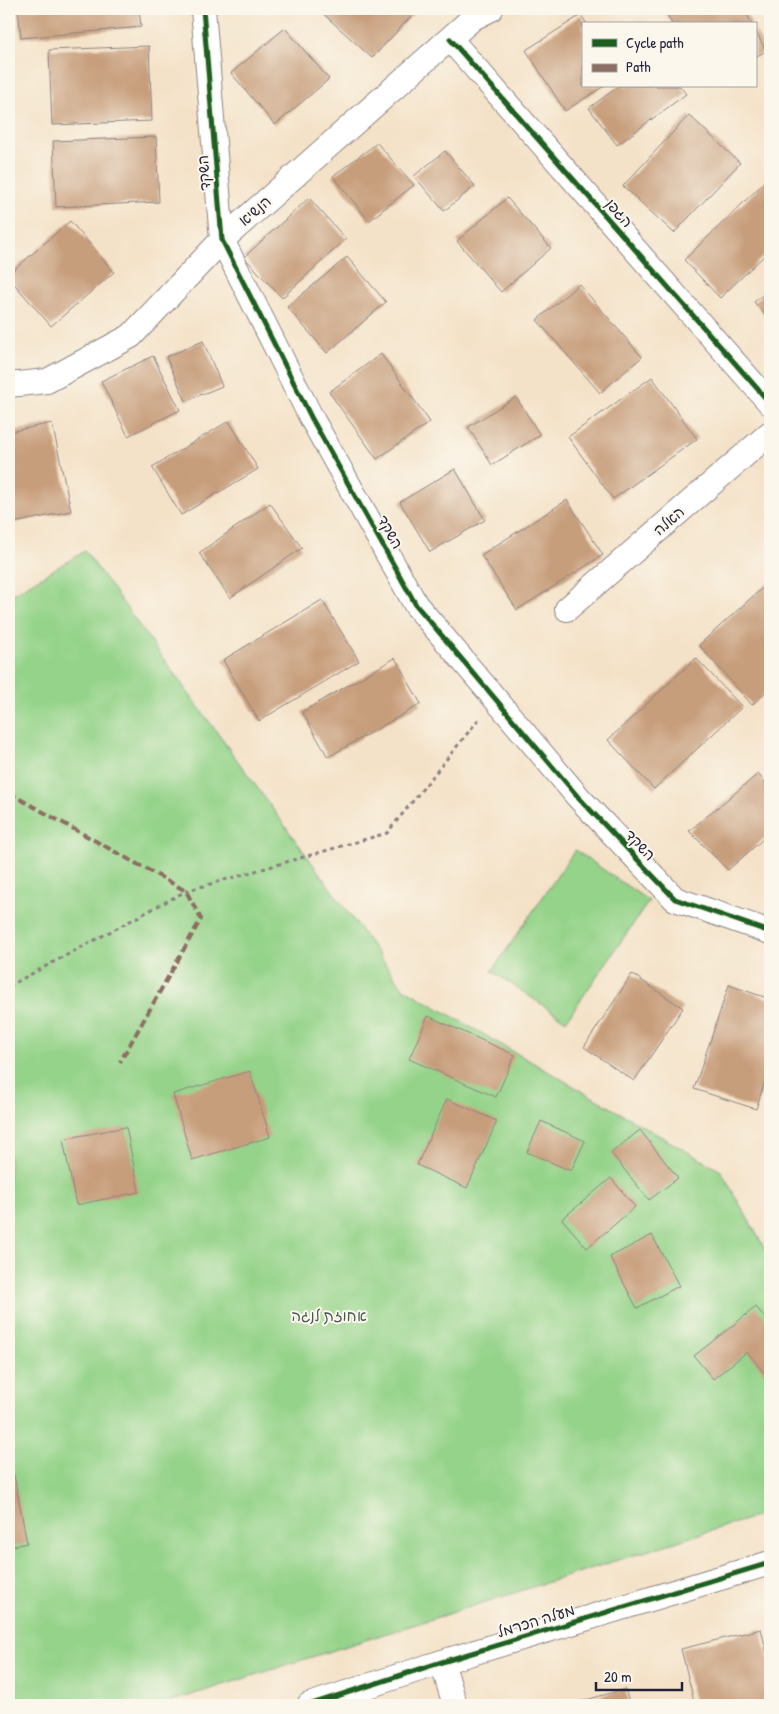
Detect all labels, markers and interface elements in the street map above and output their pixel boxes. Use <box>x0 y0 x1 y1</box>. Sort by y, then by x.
legend <box>582 22 756 88</box>
text: Cycle path <box>626 32 684 53</box>
text: Path <box>626 56 651 77</box>
street label: השקד <box>192 154 215 192</box>
street label: הנשיא <box>234 191 275 231</box>
street label: הגפן <box>601 194 638 232</box>
street label: האלה <box>649 501 689 540</box>
street label: השקד <box>373 511 408 553</box>
street label: השקד <box>620 824 660 865</box>
park label: אחוזת לנגה <box>291 1305 367 1326</box>
street label: מעלה הכרמל <box>494 1599 577 1642</box>
scale bar <box>596 1659 683 1691</box>
text: 20 m <box>604 1666 631 1687</box>

